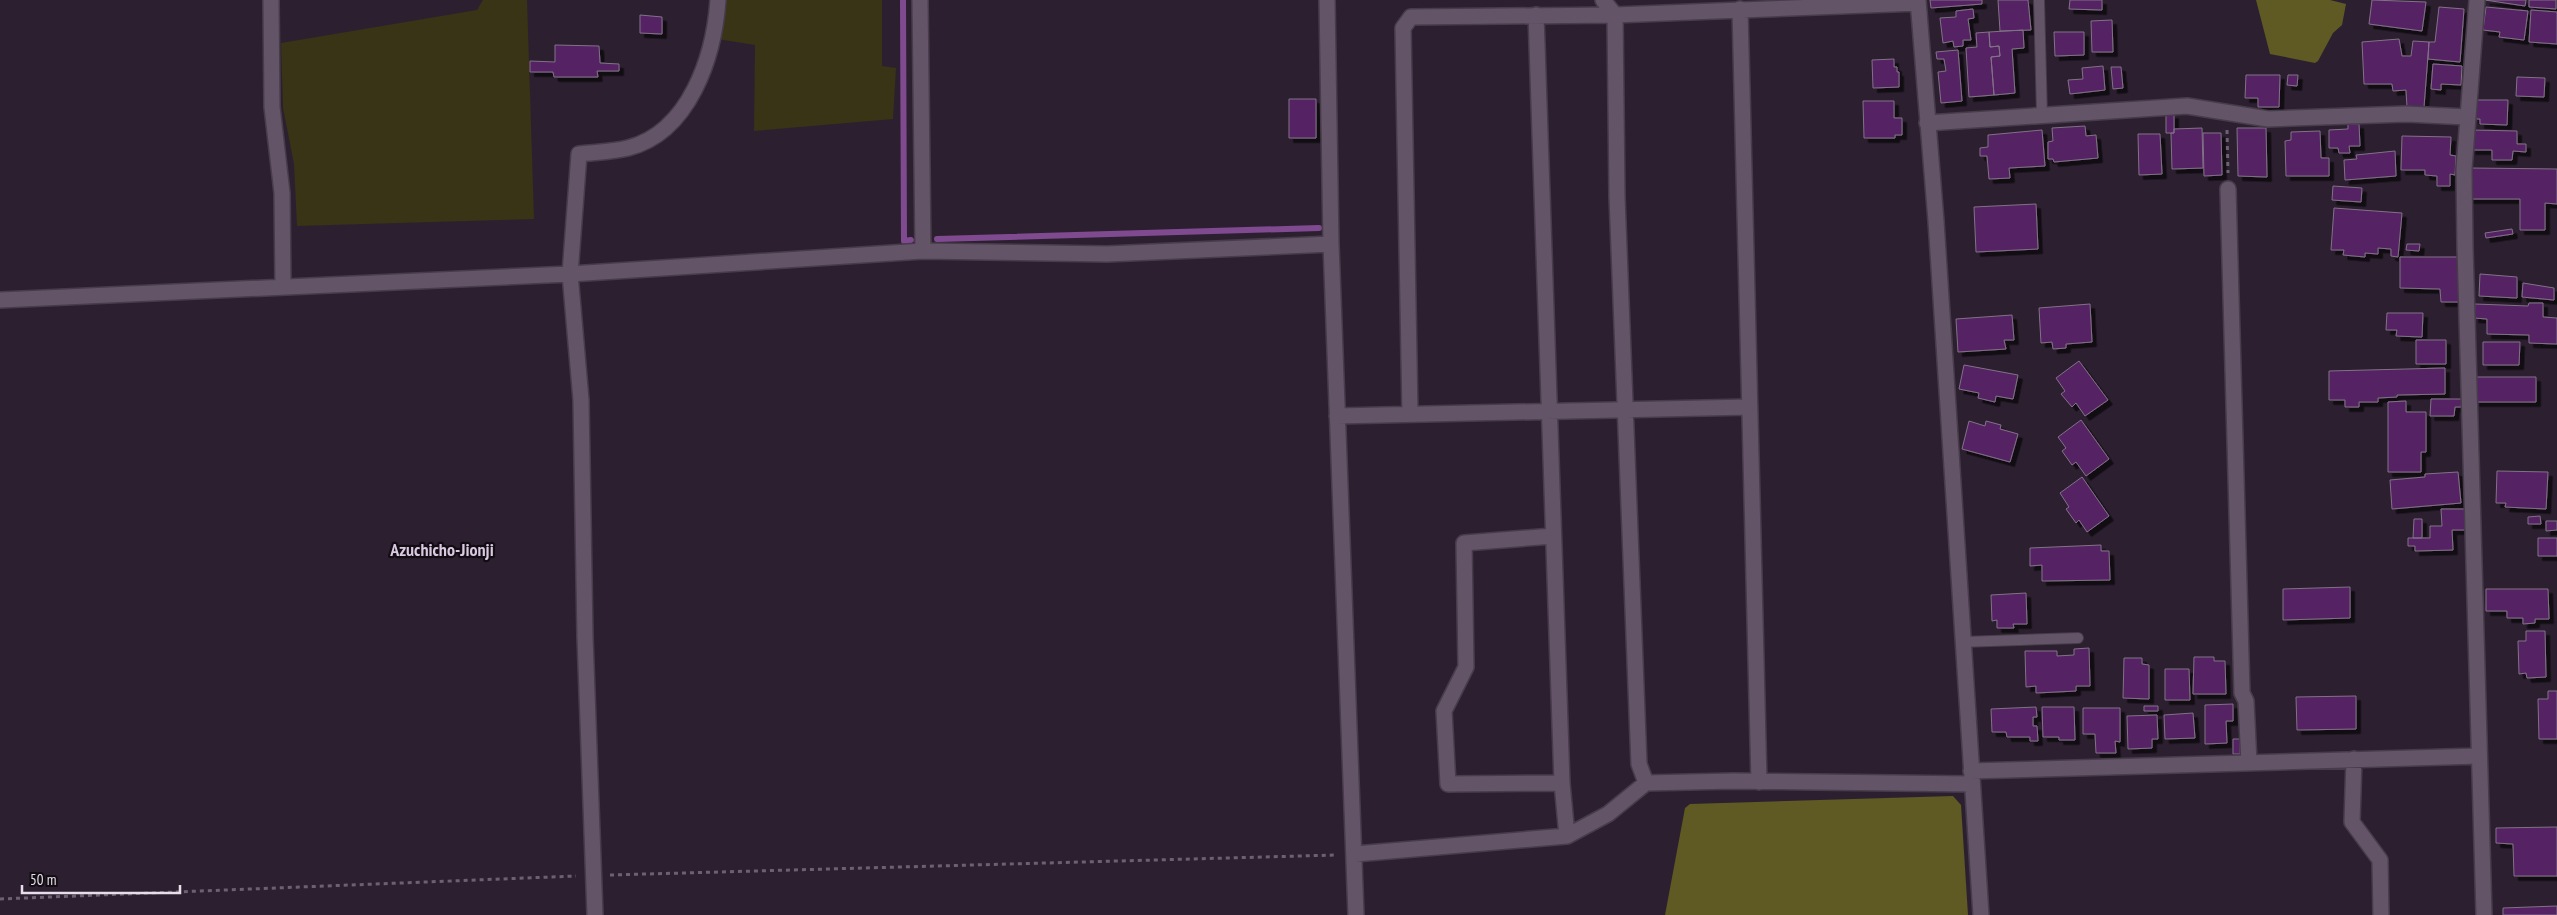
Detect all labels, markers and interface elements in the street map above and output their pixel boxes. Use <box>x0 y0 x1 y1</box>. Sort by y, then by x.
district label: Azuchicho-Jionji <box>389 538 494 561</box>
scale bar <box>22 862 180 894</box>
text: 50 m <box>30 870 56 889</box>

